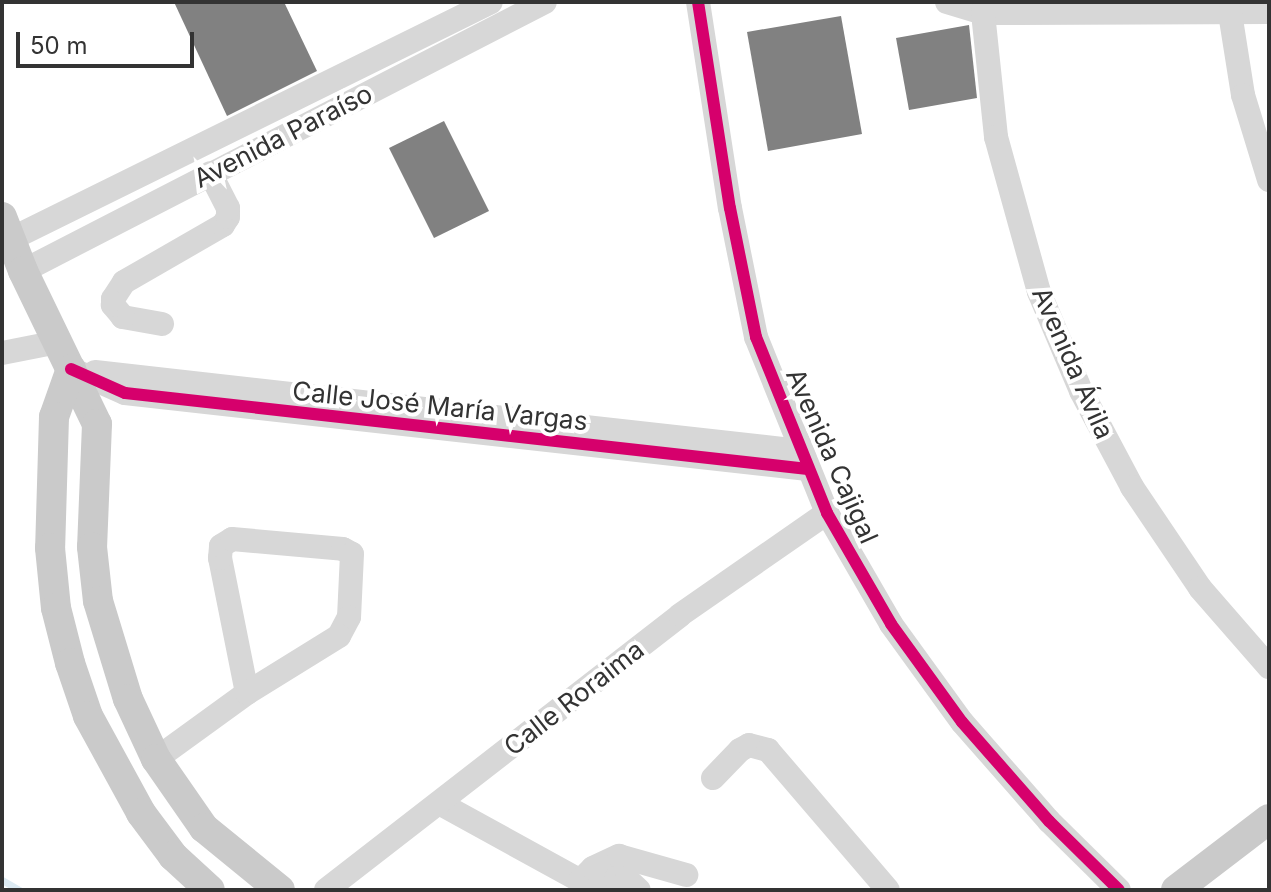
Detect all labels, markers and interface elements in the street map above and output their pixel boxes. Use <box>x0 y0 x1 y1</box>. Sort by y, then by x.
scale bar <box>20 16 198 66</box>
text: 50 m <box>30 31 88 60</box>
street label: Avenida Paraíso <box>189 78 377 194</box>
street label: Avenida Ávila <box>1026 282 1120 444</box>
street label: Avenida Cajigal <box>780 364 884 548</box>
street label: Calle José María Vargas <box>291 375 589 437</box>
street label: Calle Roraima <box>498 634 650 762</box>

